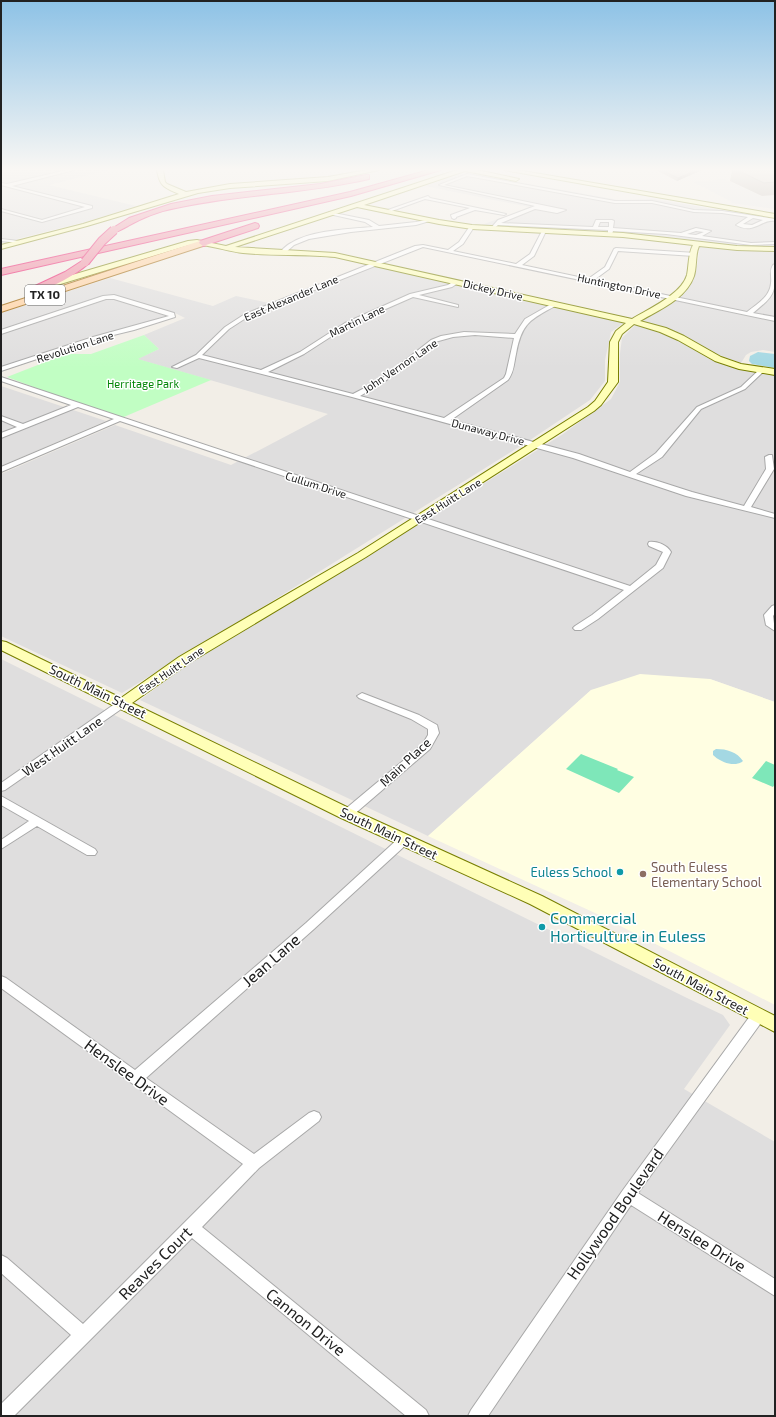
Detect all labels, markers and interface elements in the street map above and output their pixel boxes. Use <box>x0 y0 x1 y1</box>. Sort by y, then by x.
street label: Huntington Drive <box>576 270 662 301</box>
street label: East Alexander Lane <box>242 272 340 323</box>
street label: Dickey Drive <box>462 276 524 303</box>
road number: TX 10 <box>25 285 65 305</box>
street label: Martin Lane <box>327 302 387 340</box>
street label: Revolution Lane <box>35 328 115 365</box>
street label: John Vernon Lane <box>360 336 440 395</box>
park label: Herritage Park <box>107 377 179 390</box>
street label: Dunaway Drive <box>450 416 526 448</box>
street label: Cullum Drive <box>284 469 348 501</box>
street label: East Huitt Lane <box>412 475 483 526</box>
street label: East Huitt Lane <box>136 643 206 696</box>
street label: South Main Street <box>47 661 149 721</box>
street label: West Huitt Lane <box>19 712 105 780</box>
street label: Main Place <box>376 734 434 790</box>
street label: South Main Street <box>338 803 440 863</box>
place label: South Euless Elementary School <box>651 859 762 890</box>
place label: Euless School <box>531 864 612 880</box>
marker: Euless School <box>615 867 625 877</box>
marker: South Euless Elementary School <box>638 869 648 879</box>
place label: Commercial Horticulture in Euless <box>550 908 706 945</box>
marker: Commercial Horticulture in Euless <box>537 922 547 932</box>
street label: Jean Lane <box>238 929 304 990</box>
street label: South Main Street <box>651 954 752 1018</box>
street label: Henslee Drive <box>81 1034 173 1109</box>
street label: Hollywood Boulevard <box>562 1145 667 1283</box>
street label: Henslee Drive <box>655 1206 750 1275</box>
street label: Reaves Court <box>114 1222 195 1303</box>
street label: Cannon Drive <box>263 1284 350 1359</box>

